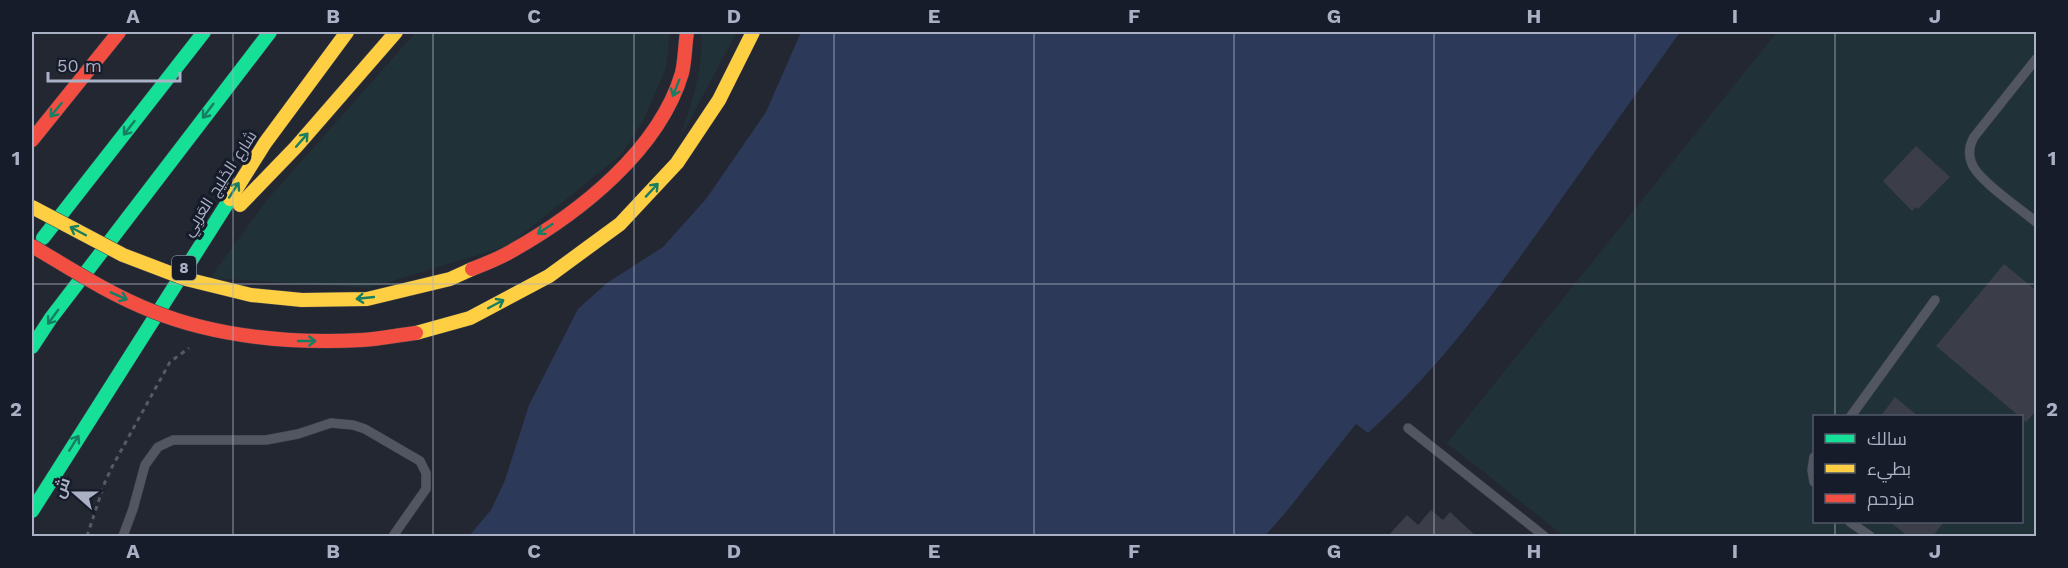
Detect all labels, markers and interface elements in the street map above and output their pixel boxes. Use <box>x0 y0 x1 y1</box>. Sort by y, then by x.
text: A <box>126 4 140 28</box>
text: B <box>326 4 340 28</box>
text: C <box>527 4 541 28</box>
text: D <box>727 4 741 28</box>
text: E <box>928 4 940 28</box>
text: F <box>1128 4 1140 28</box>
text: G <box>1327 4 1341 28</box>
text: H <box>1527 4 1541 28</box>
text: I <box>1732 4 1738 28</box>
text: J <box>1929 4 1941 28</box>
scale bar <box>48 45 180 83</box>
text: 50 m <box>57 55 102 76</box>
one-way arrow <box>670 79 681 97</box>
one-way arrow <box>50 101 63 117</box>
one-way arrow <box>202 102 214 118</box>
one-way arrow <box>123 119 136 135</box>
street label: شارع الخَلِيج العَربِي <box>178 127 264 242</box>
one-way arrow <box>295 133 309 148</box>
text: 1 <box>12 146 20 170</box>
text: 1 <box>2048 146 2056 170</box>
one-way arrow <box>228 182 240 199</box>
one-way arrow <box>645 182 659 197</box>
one-way arrow <box>537 223 554 236</box>
one-way arrow <box>69 225 87 237</box>
road number: 8 <box>172 256 196 280</box>
one-way arrow <box>109 291 127 303</box>
one-way arrow <box>356 293 376 304</box>
one-way arrow <box>486 298 504 309</box>
one-way arrow <box>47 308 59 324</box>
one-way arrow <box>296 335 316 347</box>
text: 2 <box>10 397 22 421</box>
text: 2 <box>2046 397 2058 421</box>
legend <box>1813 415 2023 523</box>
text: سالك <box>1867 428 1907 449</box>
one-way arrow <box>68 435 80 452</box>
text: بطيء <box>1867 458 1911 483</box>
north arrow <box>45 463 105 523</box>
text: ش <box>49 475 74 501</box>
text: مزدحم <box>1867 488 1915 511</box>
text: A <box>126 539 140 563</box>
text: B <box>326 539 340 563</box>
text: C <box>527 539 541 563</box>
text: D <box>727 539 741 563</box>
text: E <box>928 539 940 563</box>
text: F <box>1128 539 1140 563</box>
text: G <box>1327 539 1341 563</box>
text: H <box>1527 539 1541 563</box>
text: I <box>1732 539 1738 563</box>
text: J <box>1929 539 1941 563</box>

